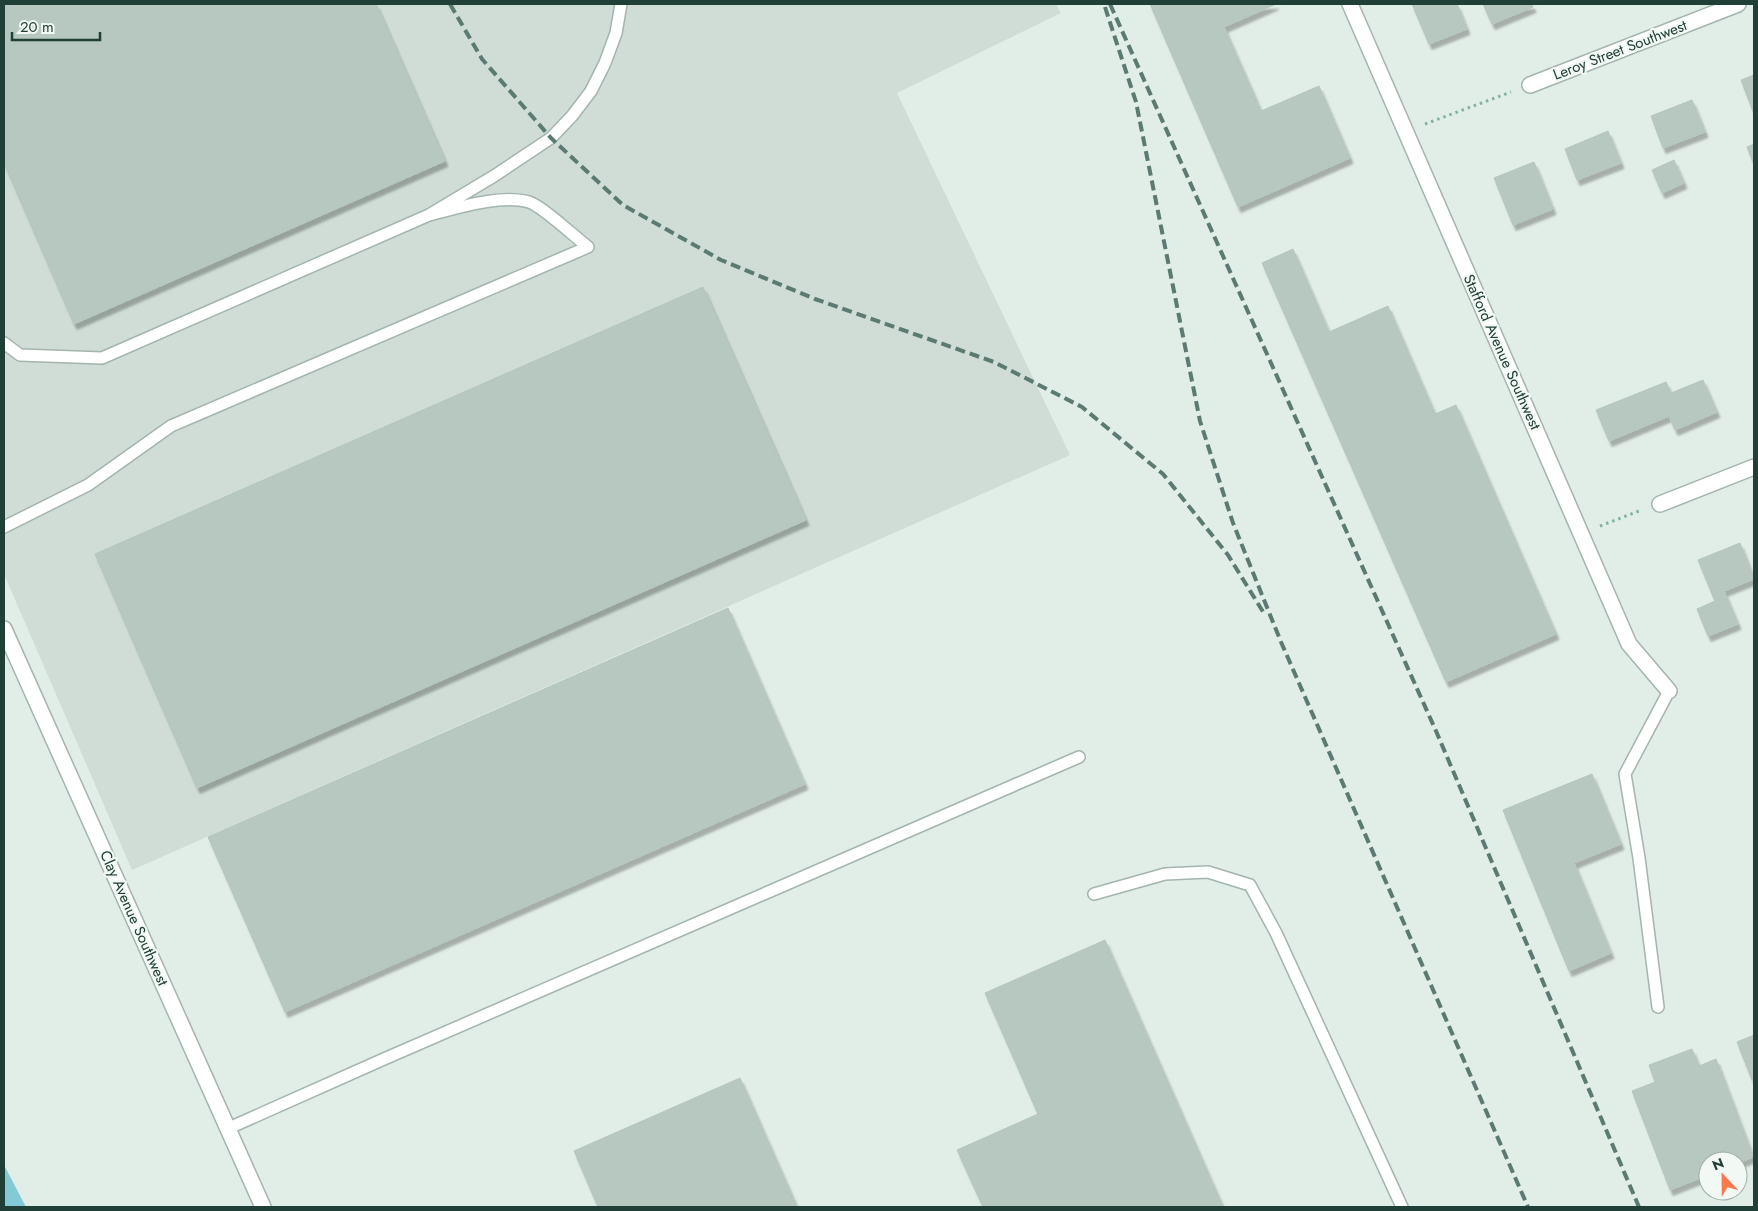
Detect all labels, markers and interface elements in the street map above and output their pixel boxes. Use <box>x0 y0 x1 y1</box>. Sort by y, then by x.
scale bar <box>12 10 100 42</box>
street label: Leroy Street Southwest <box>1550 14 1690 86</box>
text: 20 m <box>20 16 54 38</box>
street label: Stafford Avenue Southwest <box>1458 271 1546 434</box>
street label: Clay Avenue Southwest <box>94 847 174 990</box>
north arrow <box>1698 1151 1748 1201</box>
text: N <box>1709 1153 1727 1175</box>

